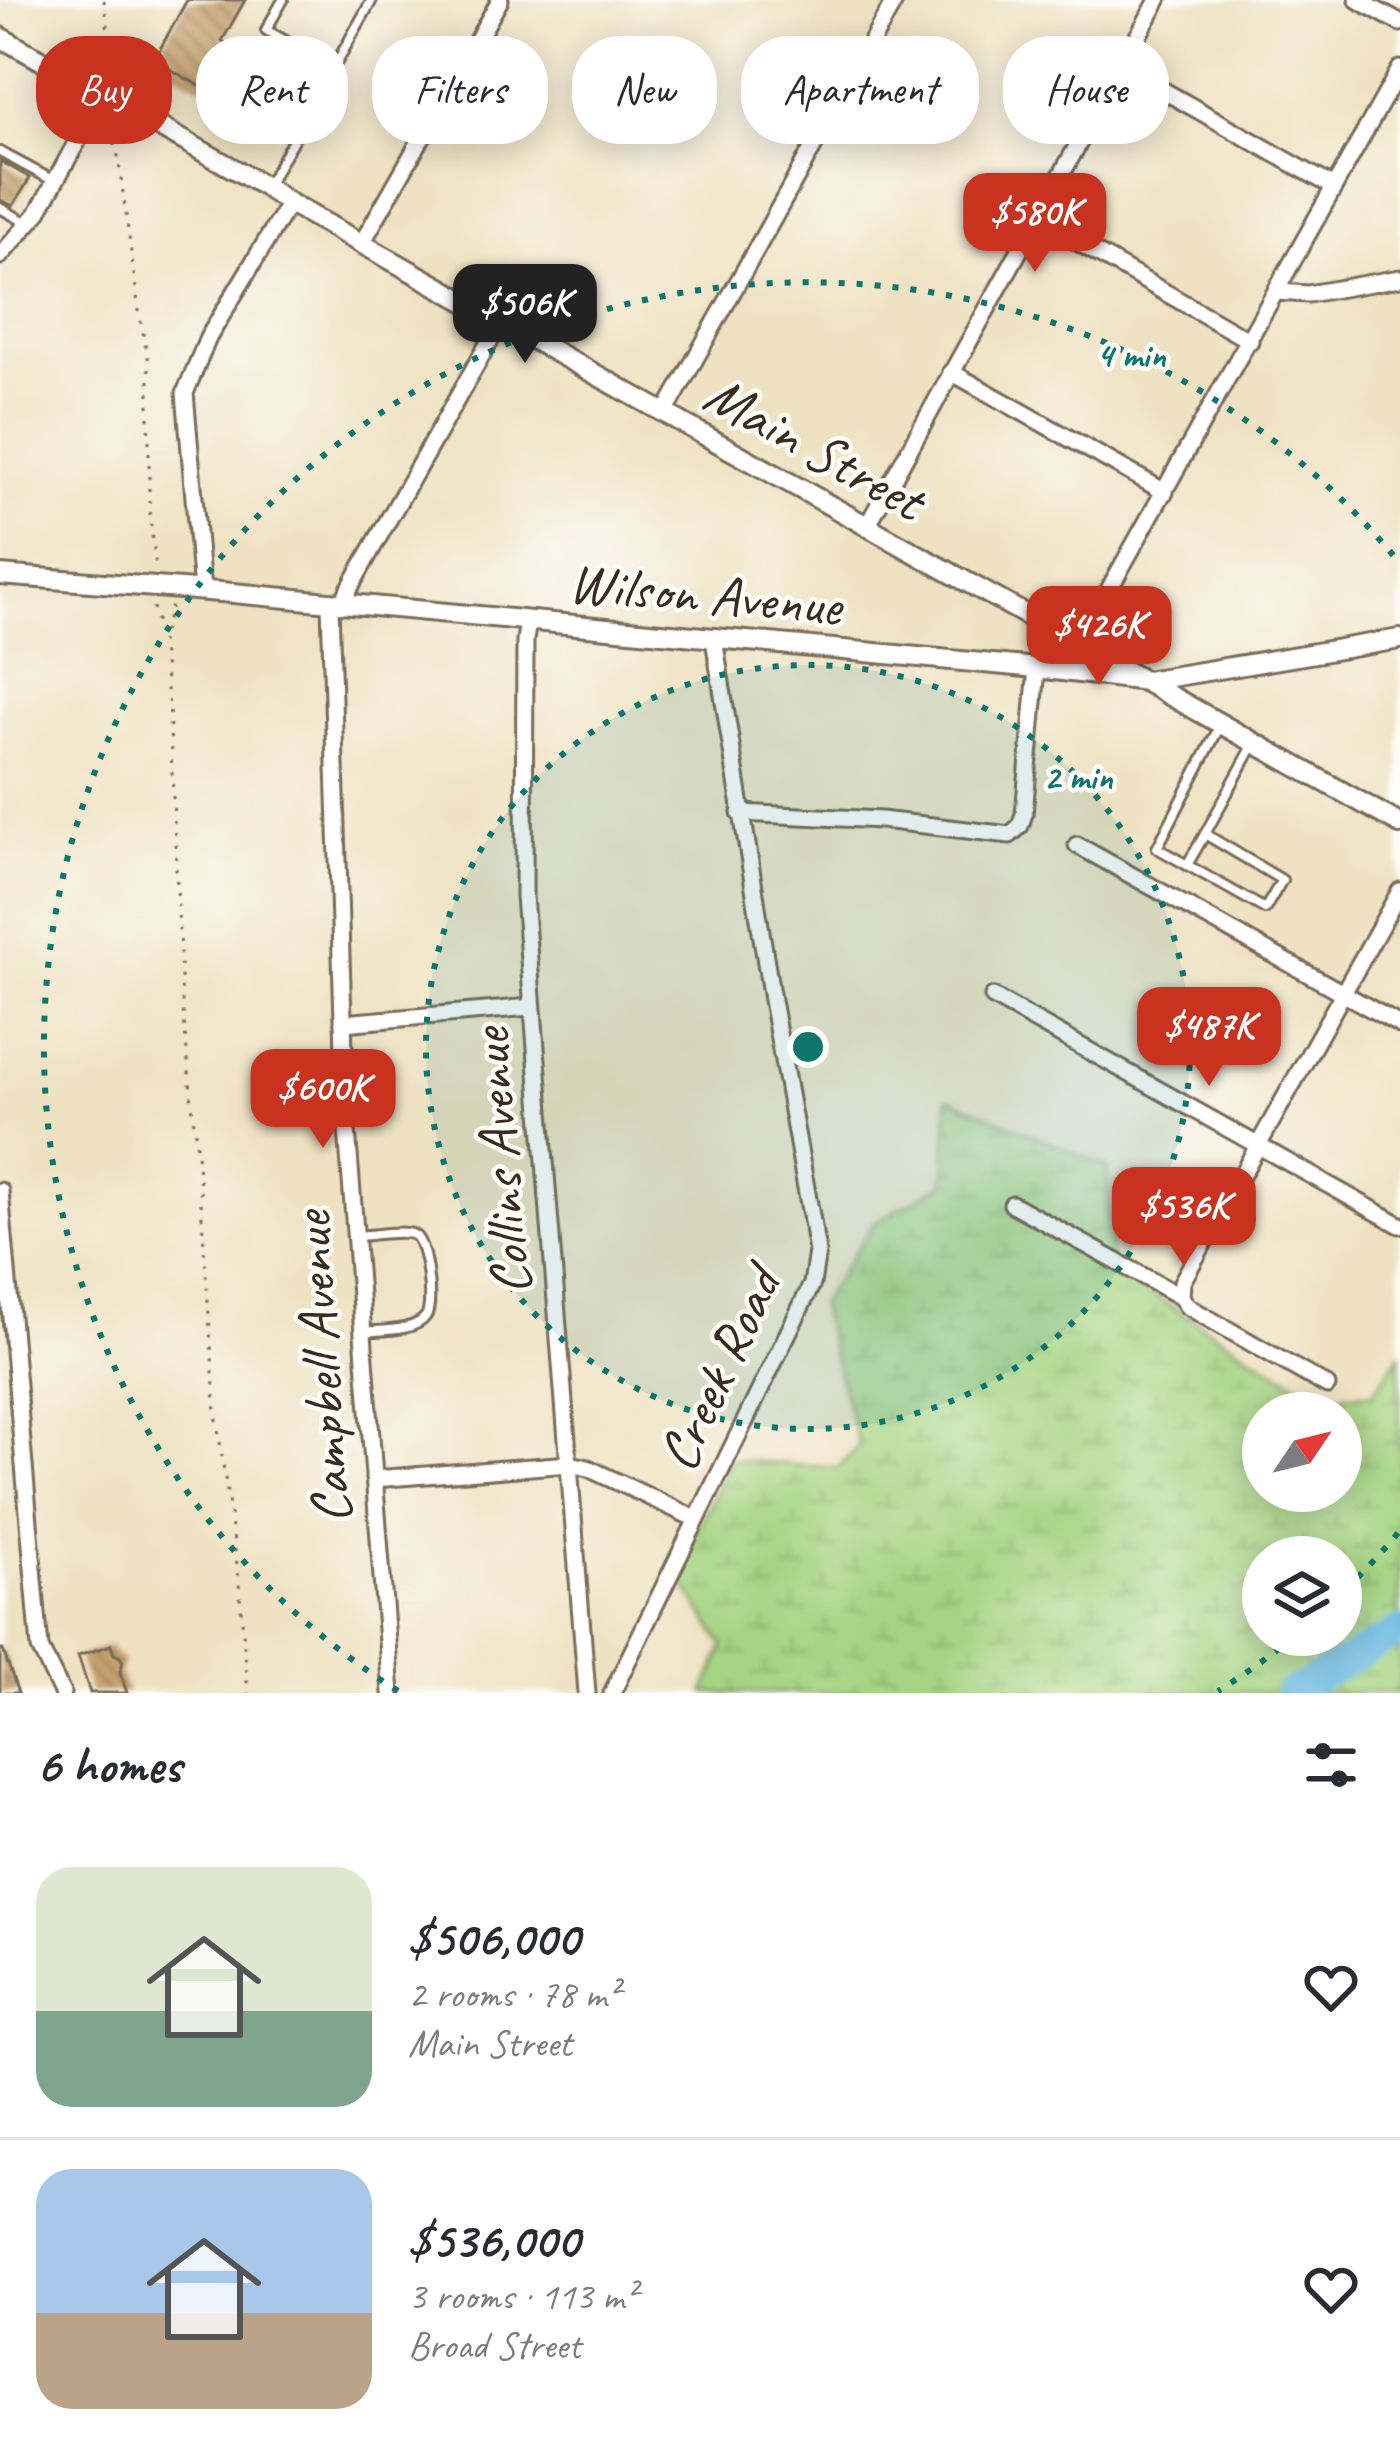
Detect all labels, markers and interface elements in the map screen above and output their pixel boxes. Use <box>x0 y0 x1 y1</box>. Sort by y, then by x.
chip: Buy <box>36 36 172 144</box>
chip: Rent <box>196 36 348 144</box>
chip: Filters <box>372 36 548 144</box>
chip: New <box>572 36 717 144</box>
chip: Apartment <box>741 36 979 144</box>
chip: House <box>1003 36 1169 144</box>
pin: $580K <box>951 173 1119 275</box>
text: $580K <box>990 187 1080 236</box>
pin: $506K <box>441 264 609 366</box>
text: $506K <box>480 278 570 327</box>
text: 4 min <box>1097 332 1167 378</box>
street label: Main Street <box>693 357 941 539</box>
street label: Wilson Avenue <box>566 546 848 642</box>
pin: $426K <box>1015 586 1183 688</box>
text: $426K <box>1054 600 1144 649</box>
text: 2 min <box>1044 754 1114 800</box>
pin: $487K <box>1125 987 1293 1089</box>
text: $487K <box>1164 1001 1254 1050</box>
street label: Collins Avenue <box>452 1022 547 1298</box>
centre of rings <box>787 1026 829 1068</box>
pin: $600K <box>239 1049 407 1151</box>
text: $600K <box>278 1063 368 1112</box>
pin: $536K <box>1100 1167 1268 1269</box>
text: $536K <box>1139 1181 1229 1230</box>
street label: Campbell Avenue <box>274 1206 368 1526</box>
street label: Creek Road <box>641 1250 800 1482</box>
north arrow <box>1242 1392 1362 1512</box>
map controls <box>1242 1392 1362 1656</box>
button: layers <box>1242 1536 1362 1656</box>
icon: filters <box>1298 1732 1364 1798</box>
text: 6 homes <box>36 1733 181 1797</box>
text: $506,000 <box>408 1906 579 1970</box>
icon: home <box>132 1915 276 2059</box>
icon: heart <box>1298 1954 1364 2020</box>
text: 2 rooms · 78 m² <box>408 1970 619 2019</box>
text: Main Street <box>408 2019 572 2068</box>
text: $536,000 <box>408 2208 579 2272</box>
icon: home <box>132 2217 276 2361</box>
icon: heart <box>1298 2256 1364 2322</box>
text: 3 rooms · 113 m² <box>408 2272 636 2321</box>
text: Broad Street <box>408 2321 581 2370</box>

